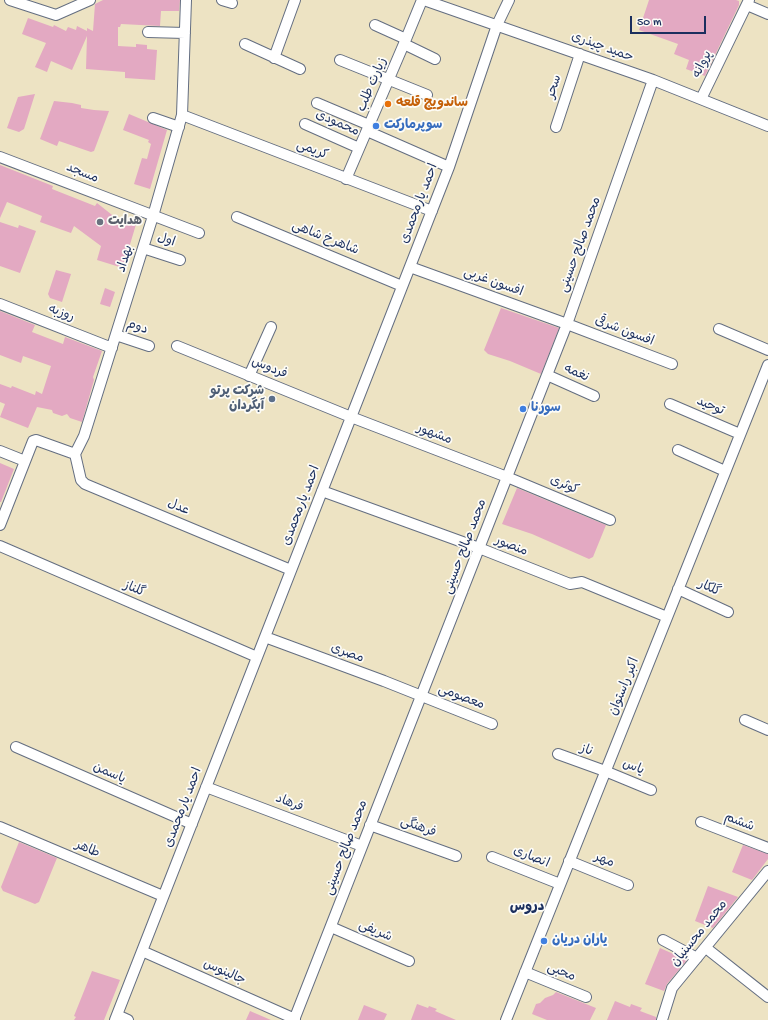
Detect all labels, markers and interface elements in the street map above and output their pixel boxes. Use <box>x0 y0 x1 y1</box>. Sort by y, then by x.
scale bar <box>632 8 708 34</box>
text: 50 m <box>637 16 662 30</box>
street label: حمید چیذری <box>569 30 635 66</box>
street label: پروانه <box>690 49 716 81</box>
street label: زیارت طلب <box>355 56 391 114</box>
street label: سحر <box>544 73 566 101</box>
place label: ساندویچ قلعه <box>396 96 468 112</box>
marker: ساندویچ قلعه <box>383 99 393 109</box>
street label: محمودی <box>313 107 361 141</box>
place label: سوپرمارکت <box>384 118 442 134</box>
marker: سوپرمارکت <box>371 121 381 131</box>
street label: کریمی <box>294 138 330 164</box>
street label: مسجد <box>64 161 100 187</box>
street label: احمد یارمحمدی <box>398 162 442 246</box>
street label: محمد صالح حسینی <box>557 195 605 295</box>
place label: هدایت <box>108 214 142 230</box>
marker: هدایت <box>95 217 105 227</box>
street label: شاهرخ شاهی <box>289 219 361 259</box>
street label: اول <box>155 231 177 251</box>
street label: بهداد <box>115 244 137 274</box>
street label: افسون غربی <box>461 265 525 301</box>
street label: روزبه <box>46 302 76 326</box>
street label: افسون شرقی <box>592 314 656 350</box>
street label: دوم <box>124 317 150 339</box>
street label: فردوس <box>249 355 289 383</box>
street label: نغمه <box>561 362 591 386</box>
place label: شرکت پرتو آبگردان <box>210 384 264 415</box>
marker: شرکت پرتو آبگردان <box>267 394 277 404</box>
street label: توحید <box>694 394 726 420</box>
place label: سورنا <box>531 401 561 417</box>
marker: سورنا <box>518 404 528 414</box>
street label: مشهور <box>414 421 454 449</box>
street label: احمد یارمحمدی <box>280 464 324 548</box>
street label: کوثری <box>547 473 581 499</box>
street label: عدل <box>165 496 191 520</box>
street label: محمد صالح حسینی <box>441 497 491 597</box>
street label: منصور <box>492 533 530 561</box>
street label: گلکار <box>695 577 723 601</box>
street label: گلناز <box>121 579 147 601</box>
street label: مصری <box>328 641 366 667</box>
street label: اکبر راستوان <box>606 656 644 718</box>
street label: معصومی <box>436 682 486 714</box>
street label: ناز <box>578 742 594 760</box>
street label: یاس <box>620 757 646 779</box>
street label: یاسمن <box>90 760 128 788</box>
street label: احمد یارمحمدی <box>162 766 206 850</box>
street label: فرهاد <box>273 792 305 816</box>
street label: محمد صالح حسینی <box>322 798 372 898</box>
street label: ششم <box>722 810 756 836</box>
street label: فرهنگی <box>398 814 438 842</box>
street label: طاهر <box>72 838 102 862</box>
street label: انصاری <box>511 844 551 872</box>
street label: مهر <box>592 850 616 872</box>
street label: محمد محسنیان <box>668 898 732 970</box>
district label: دروس <box>510 900 544 916</box>
street label: شریفی <box>356 918 394 946</box>
place label: یاران دریان <box>552 933 607 949</box>
marker: یاران دریان <box>539 936 549 946</box>
street label: جالینوس <box>200 957 248 989</box>
street label: محبی <box>545 960 577 986</box>

